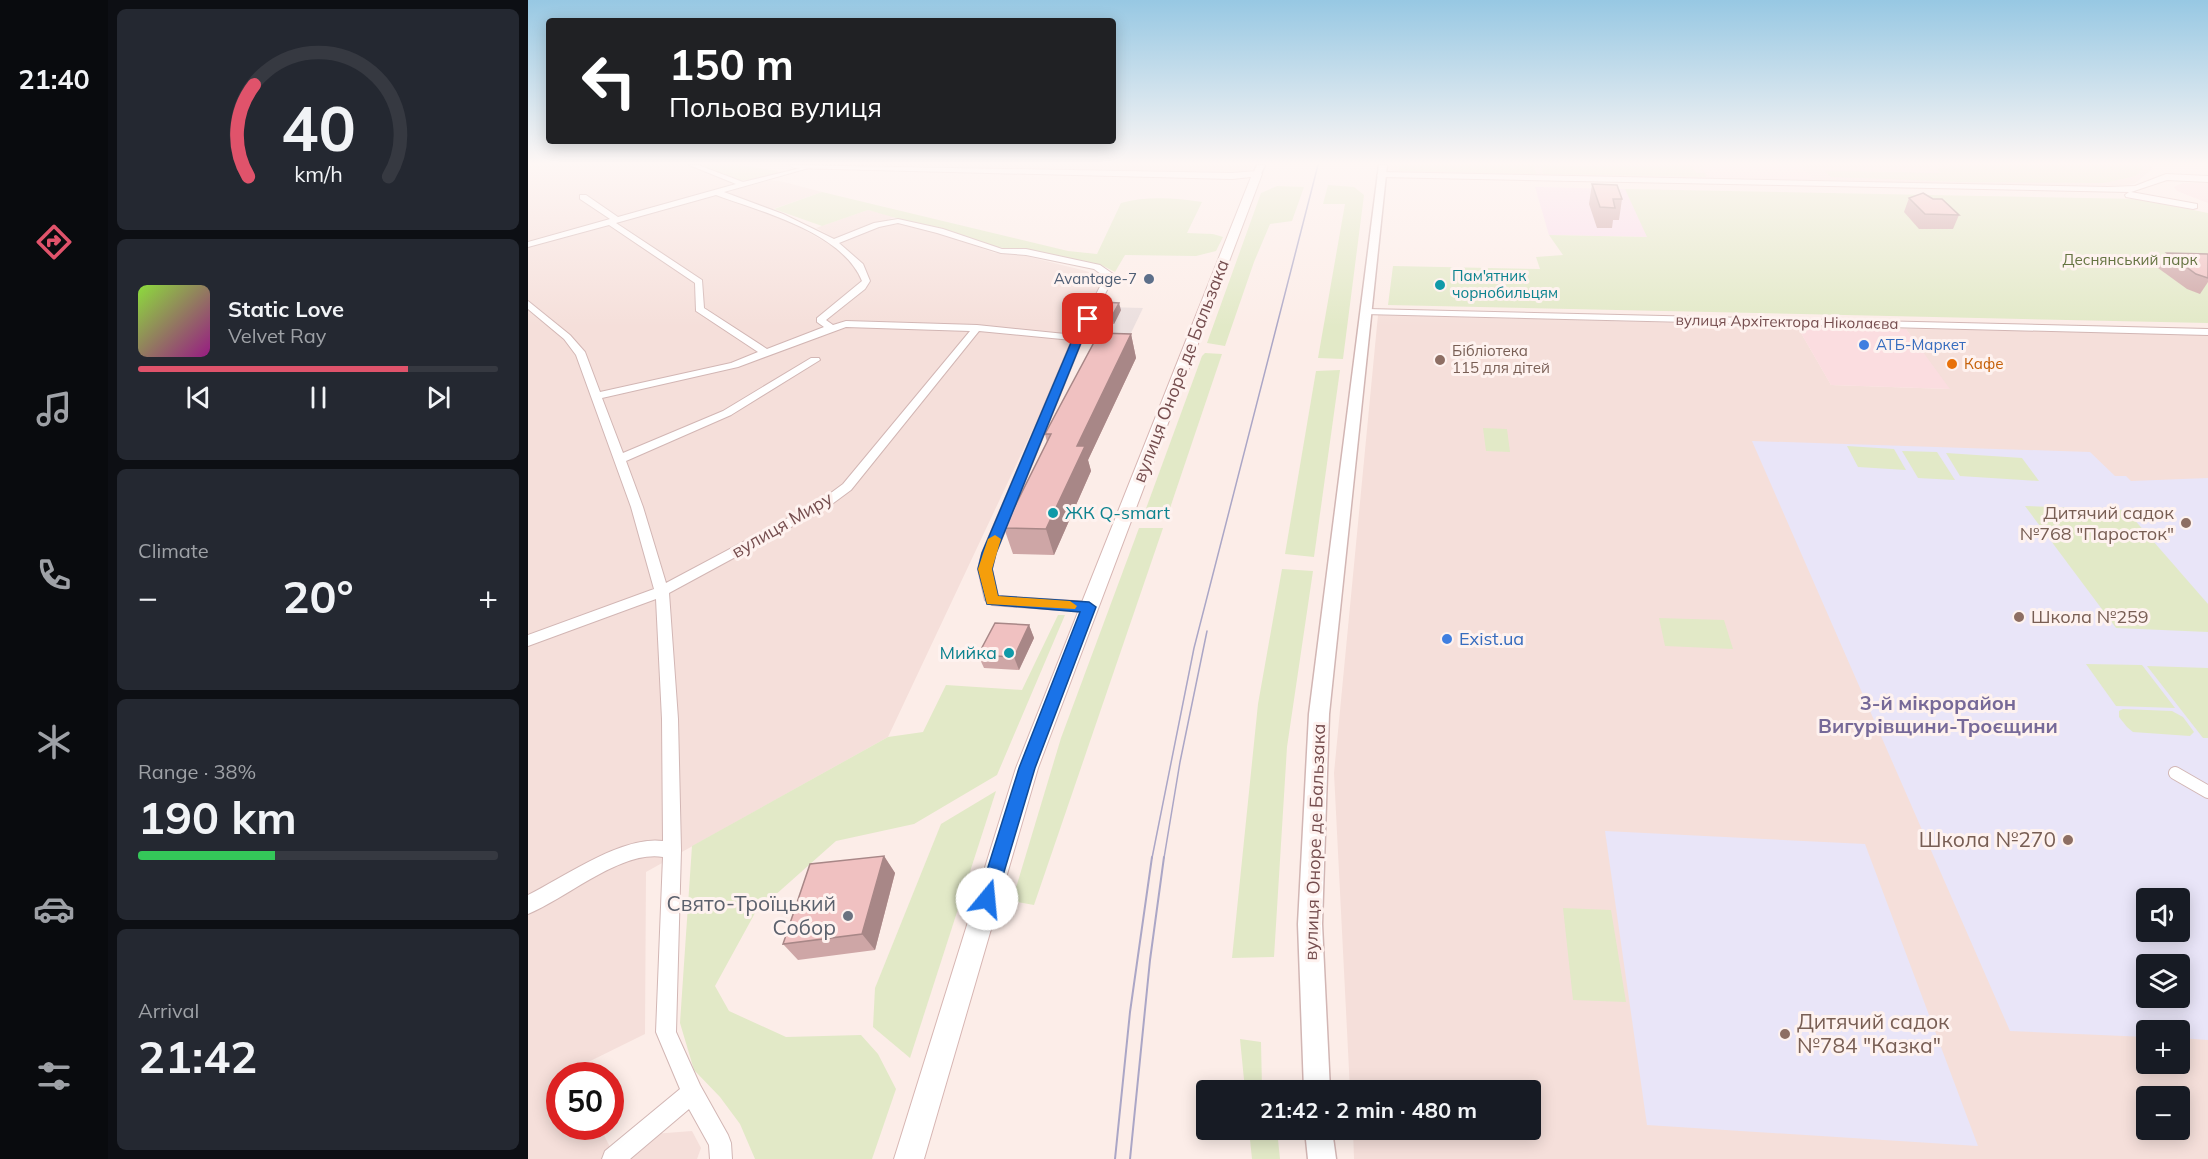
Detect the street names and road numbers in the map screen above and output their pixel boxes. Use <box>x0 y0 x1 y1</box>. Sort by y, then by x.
street label: вулиця Оноре де Бальзака <box>1127 256 1234 486</box>
street label: вулиця Архітектора Ніколаєва <box>1675 310 1899 333</box>
street label: вулиця Миру <box>727 486 837 563</box>
street label: вулиця Оноре де Бальзака <box>1299 723 1330 961</box>

